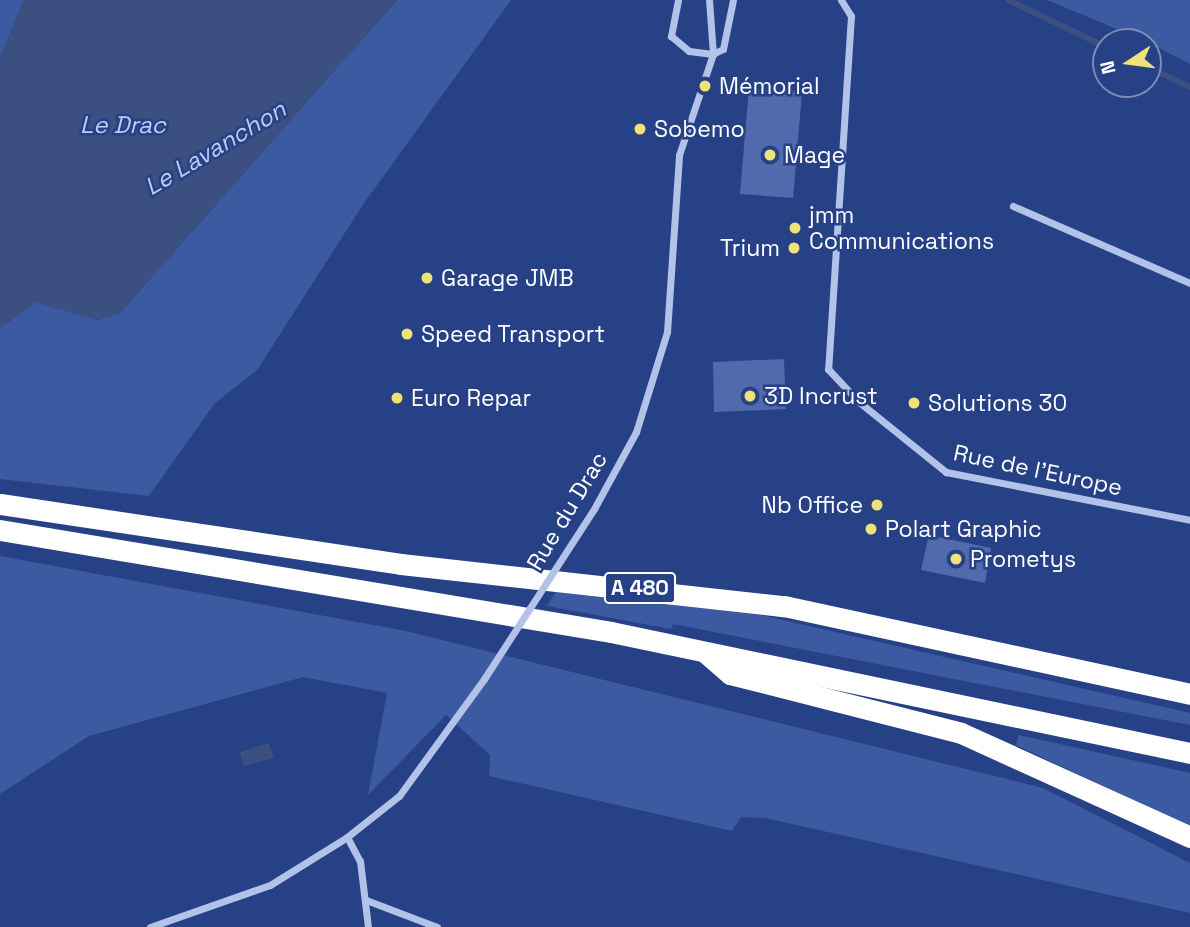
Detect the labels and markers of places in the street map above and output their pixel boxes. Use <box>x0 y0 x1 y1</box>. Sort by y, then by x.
place label: Mémorial <box>719 72 820 100</box>
marker: Mémorial <box>697 78 713 94</box>
place label: Sobemo <box>654 115 745 143</box>
marker: Sobemo <box>632 121 648 137</box>
place label: Mage <box>784 141 845 169</box>
marker: Mage <box>762 147 778 163</box>
place label: jmm Communications <box>809 201 994 255</box>
marker: jmm Communications <box>787 220 803 236</box>
place label: Trium <box>720 234 780 262</box>
marker: Trium <box>786 240 802 256</box>
place label: Garage JMB <box>441 264 574 292</box>
marker: Garage JMB <box>419 270 435 286</box>
place label: Speed Transport <box>421 320 606 348</box>
marker: Speed Transport <box>399 326 415 342</box>
place label: 3D Incrust <box>764 382 878 410</box>
place label: Euro Repar <box>411 384 531 412</box>
marker: 3D Incrust <box>742 388 758 404</box>
place label: Solutions 30 <box>928 389 1067 417</box>
marker: Euro Repar <box>389 390 405 406</box>
marker: Solutions 30 <box>906 395 922 411</box>
place label: Nb Office <box>762 491 863 519</box>
marker: Nb Office <box>869 497 885 513</box>
place label: Polart Graphic <box>885 515 1042 543</box>
marker: Polart Graphic <box>863 521 879 537</box>
place label: Prometys <box>970 545 1076 573</box>
marker: Prometys <box>948 551 964 567</box>

